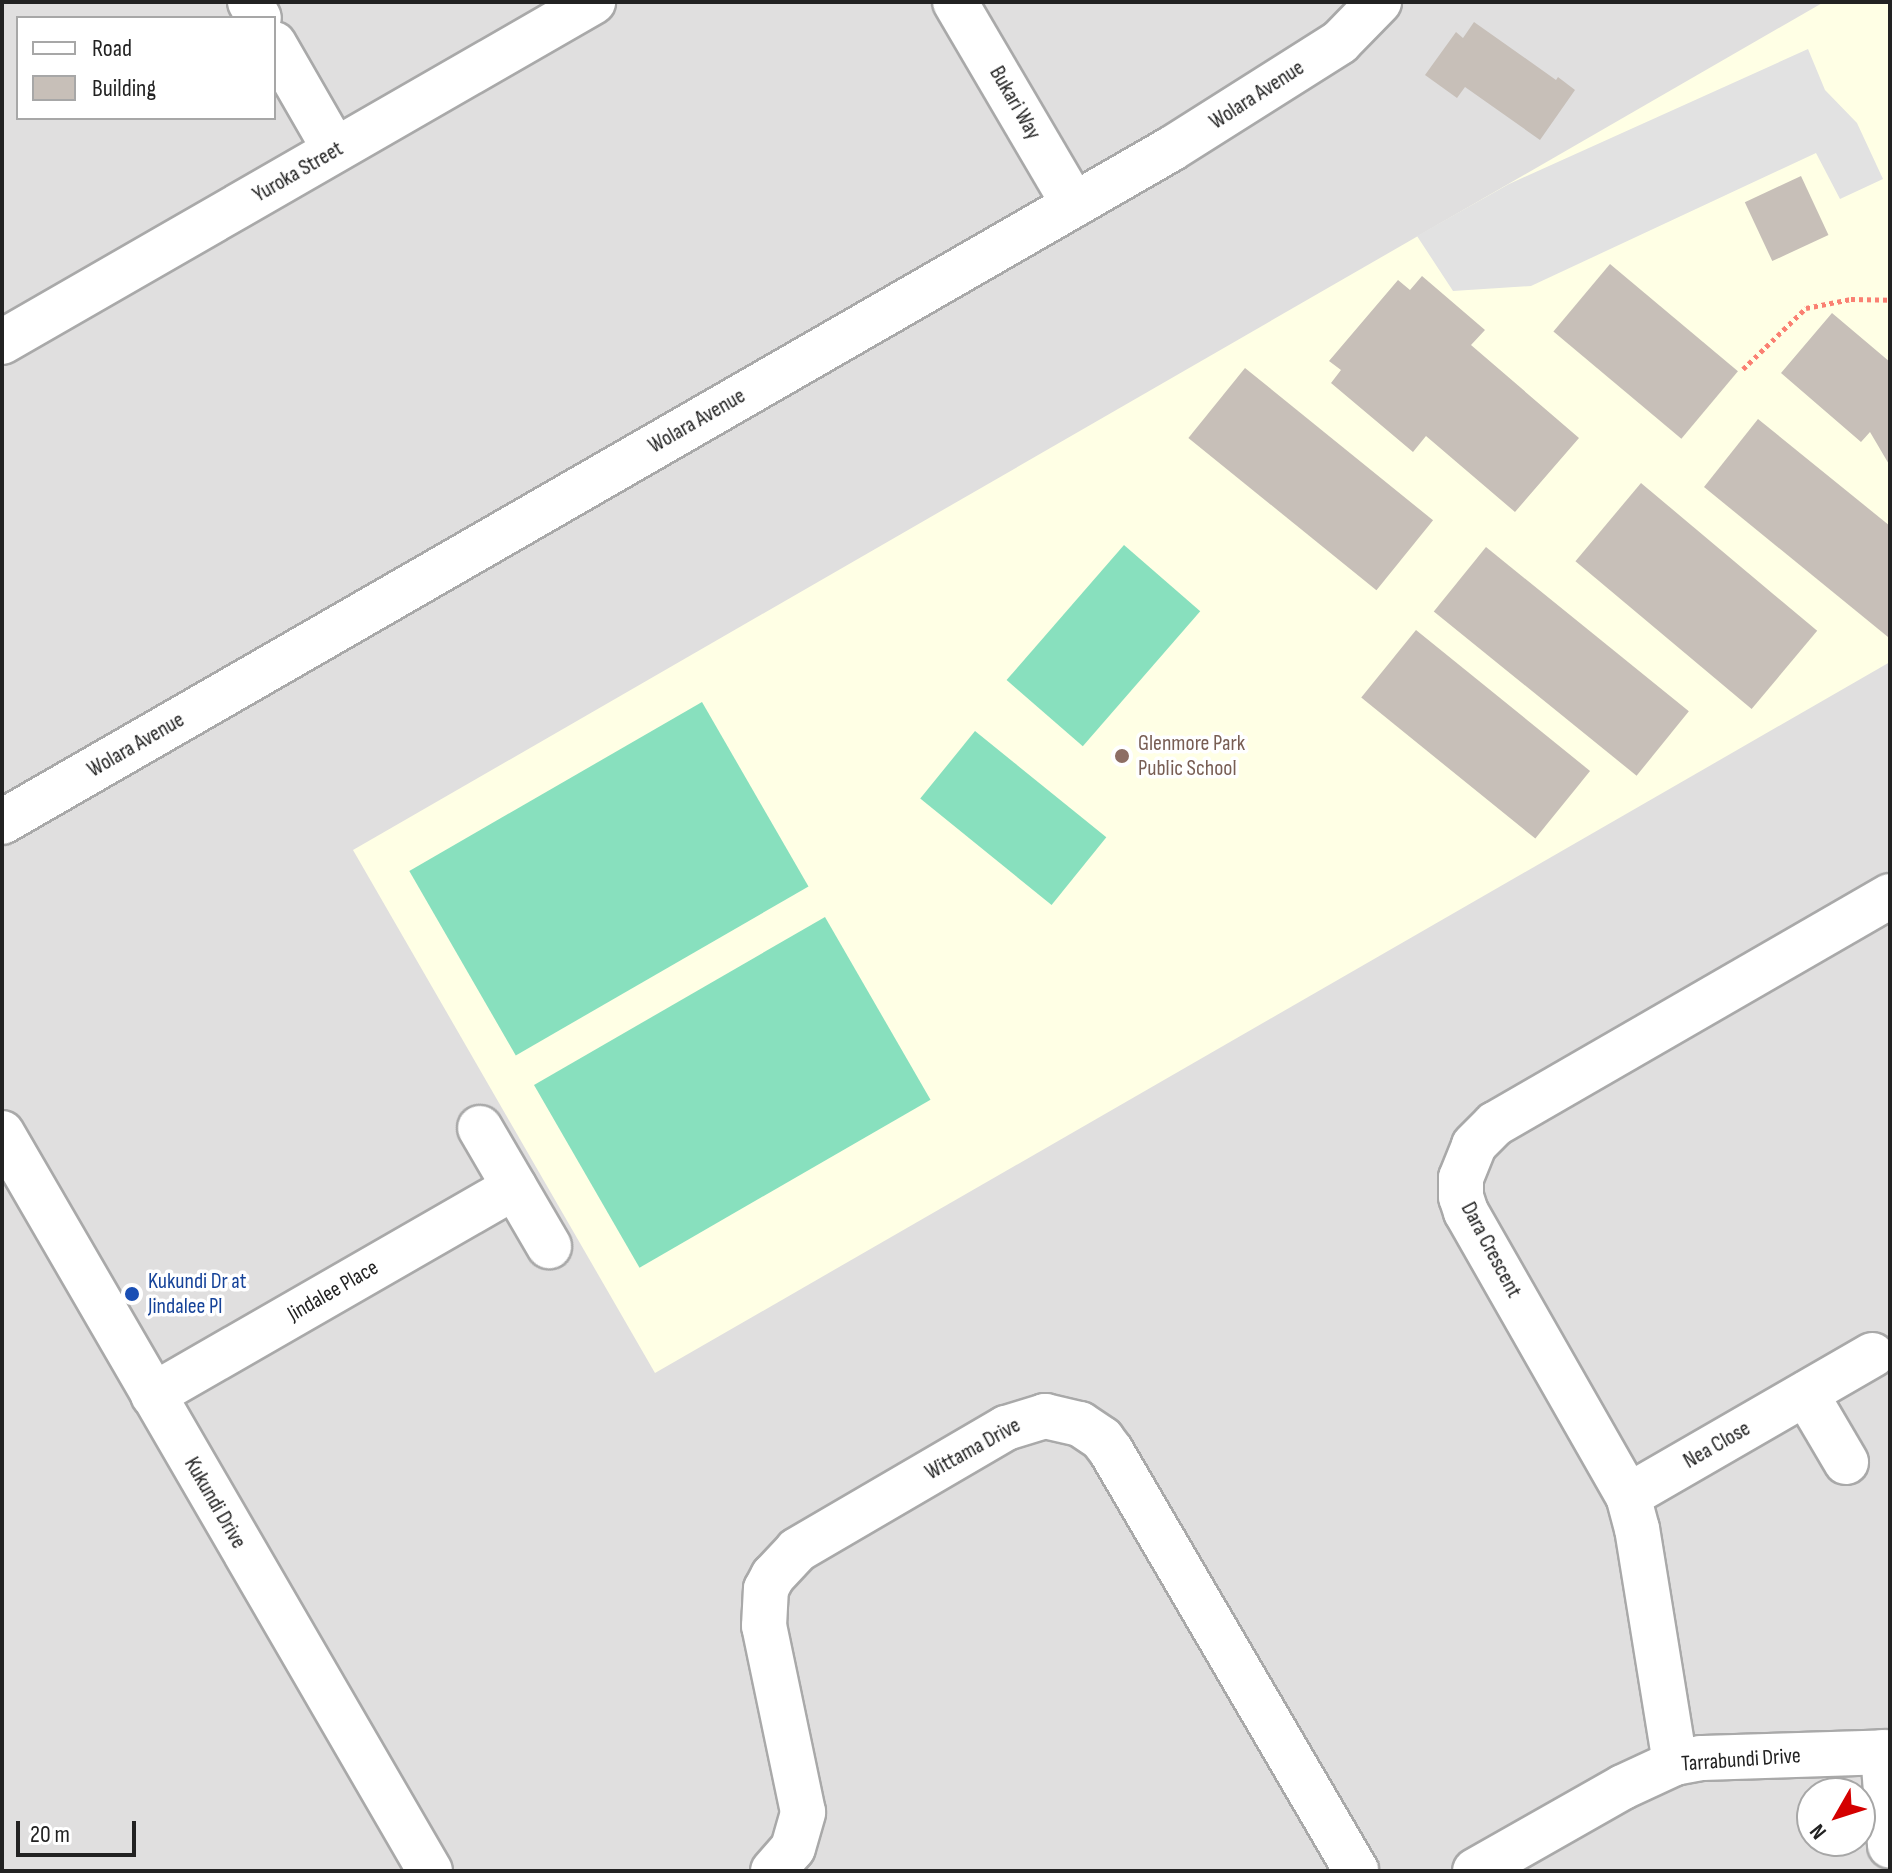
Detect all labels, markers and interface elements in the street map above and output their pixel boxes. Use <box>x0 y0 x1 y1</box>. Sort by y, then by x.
legend <box>16 16 276 120</box>
text: Road <box>92 34 132 63</box>
street label: Wolara Avenue <box>1205 55 1309 135</box>
street label: Bukari Way <box>983 62 1047 144</box>
text: Building <box>92 74 156 103</box>
street label: Yuroka Street <box>248 136 348 208</box>
street label: Wolara Avenue <box>644 383 750 459</box>
street label: Wolara Avenue <box>83 707 189 783</box>
place label: Glenmore Park Public School <box>1138 730 1245 782</box>
marker: Glenmore Park Public School <box>1113 747 1131 765</box>
street label: Dara Crescent <box>1455 1198 1527 1302</box>
street label: Jindalee Place <box>283 1254 383 1328</box>
place label: Kukundi Dr at Jindalee Pl <box>148 1268 246 1320</box>
marker: Kukundi Dr at Jindalee Pl <box>123 1285 141 1303</box>
street label: Wittama Drive <box>921 1412 1025 1486</box>
street label: Nea Close <box>1679 1415 1755 1475</box>
street label: Kukundi Drive <box>178 1453 252 1553</box>
street label: Tarrabundi Drive <box>1680 1743 1802 1777</box>
north arrow <box>1796 1777 1876 1857</box>
scale bar <box>20 1805 140 1855</box>
text: N <box>1804 1818 1833 1844</box>
text: 20 m <box>30 1820 70 1849</box>

